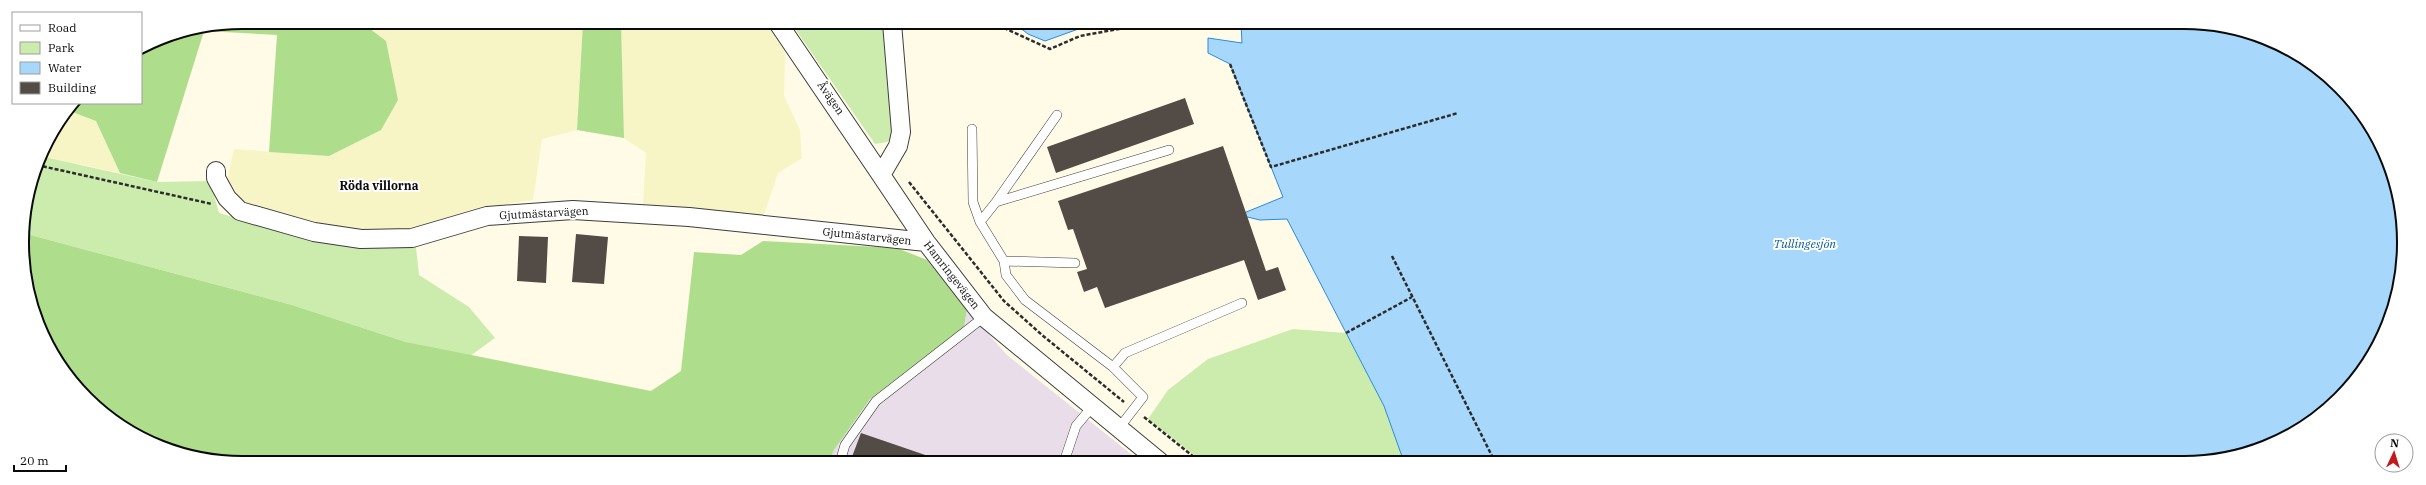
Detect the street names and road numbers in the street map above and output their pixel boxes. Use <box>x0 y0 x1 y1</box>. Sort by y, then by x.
street label: Åvägen <box>814 79 848 117</box>
street label: Gjutmästarvägen <box>499 204 589 222</box>
street label: Gjutmästarvägen <box>822 224 912 248</box>
street label: Hamringevägen <box>921 238 983 312</box>

